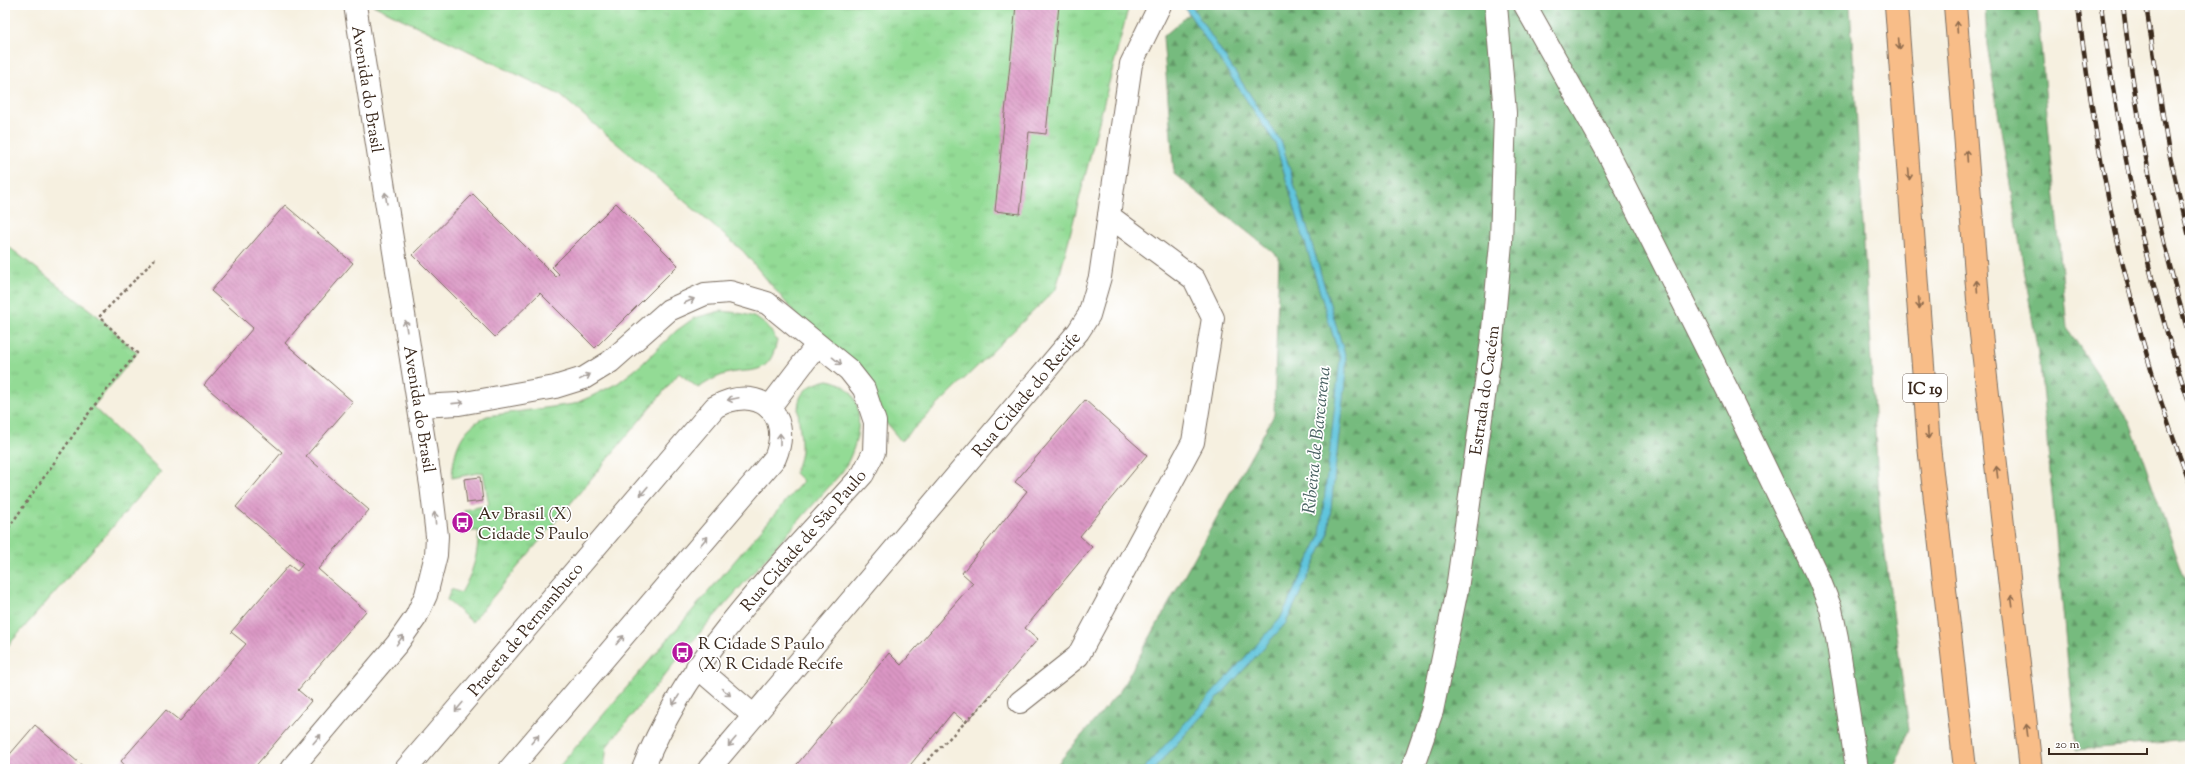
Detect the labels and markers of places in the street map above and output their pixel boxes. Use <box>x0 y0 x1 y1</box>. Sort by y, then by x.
place label: Av Brasil (X) Cidade S Paulo <box>478 503 589 547</box>
bus stop icon: Av Brasil (X) Cidade S Paulo <box>449 510 475 536</box>
place label: R Cidade S Paulo (X) R Cidade Recife <box>698 633 843 677</box>
bus stop icon: R Cidade S Paulo (X) R Cidade Recife <box>670 640 696 666</box>

